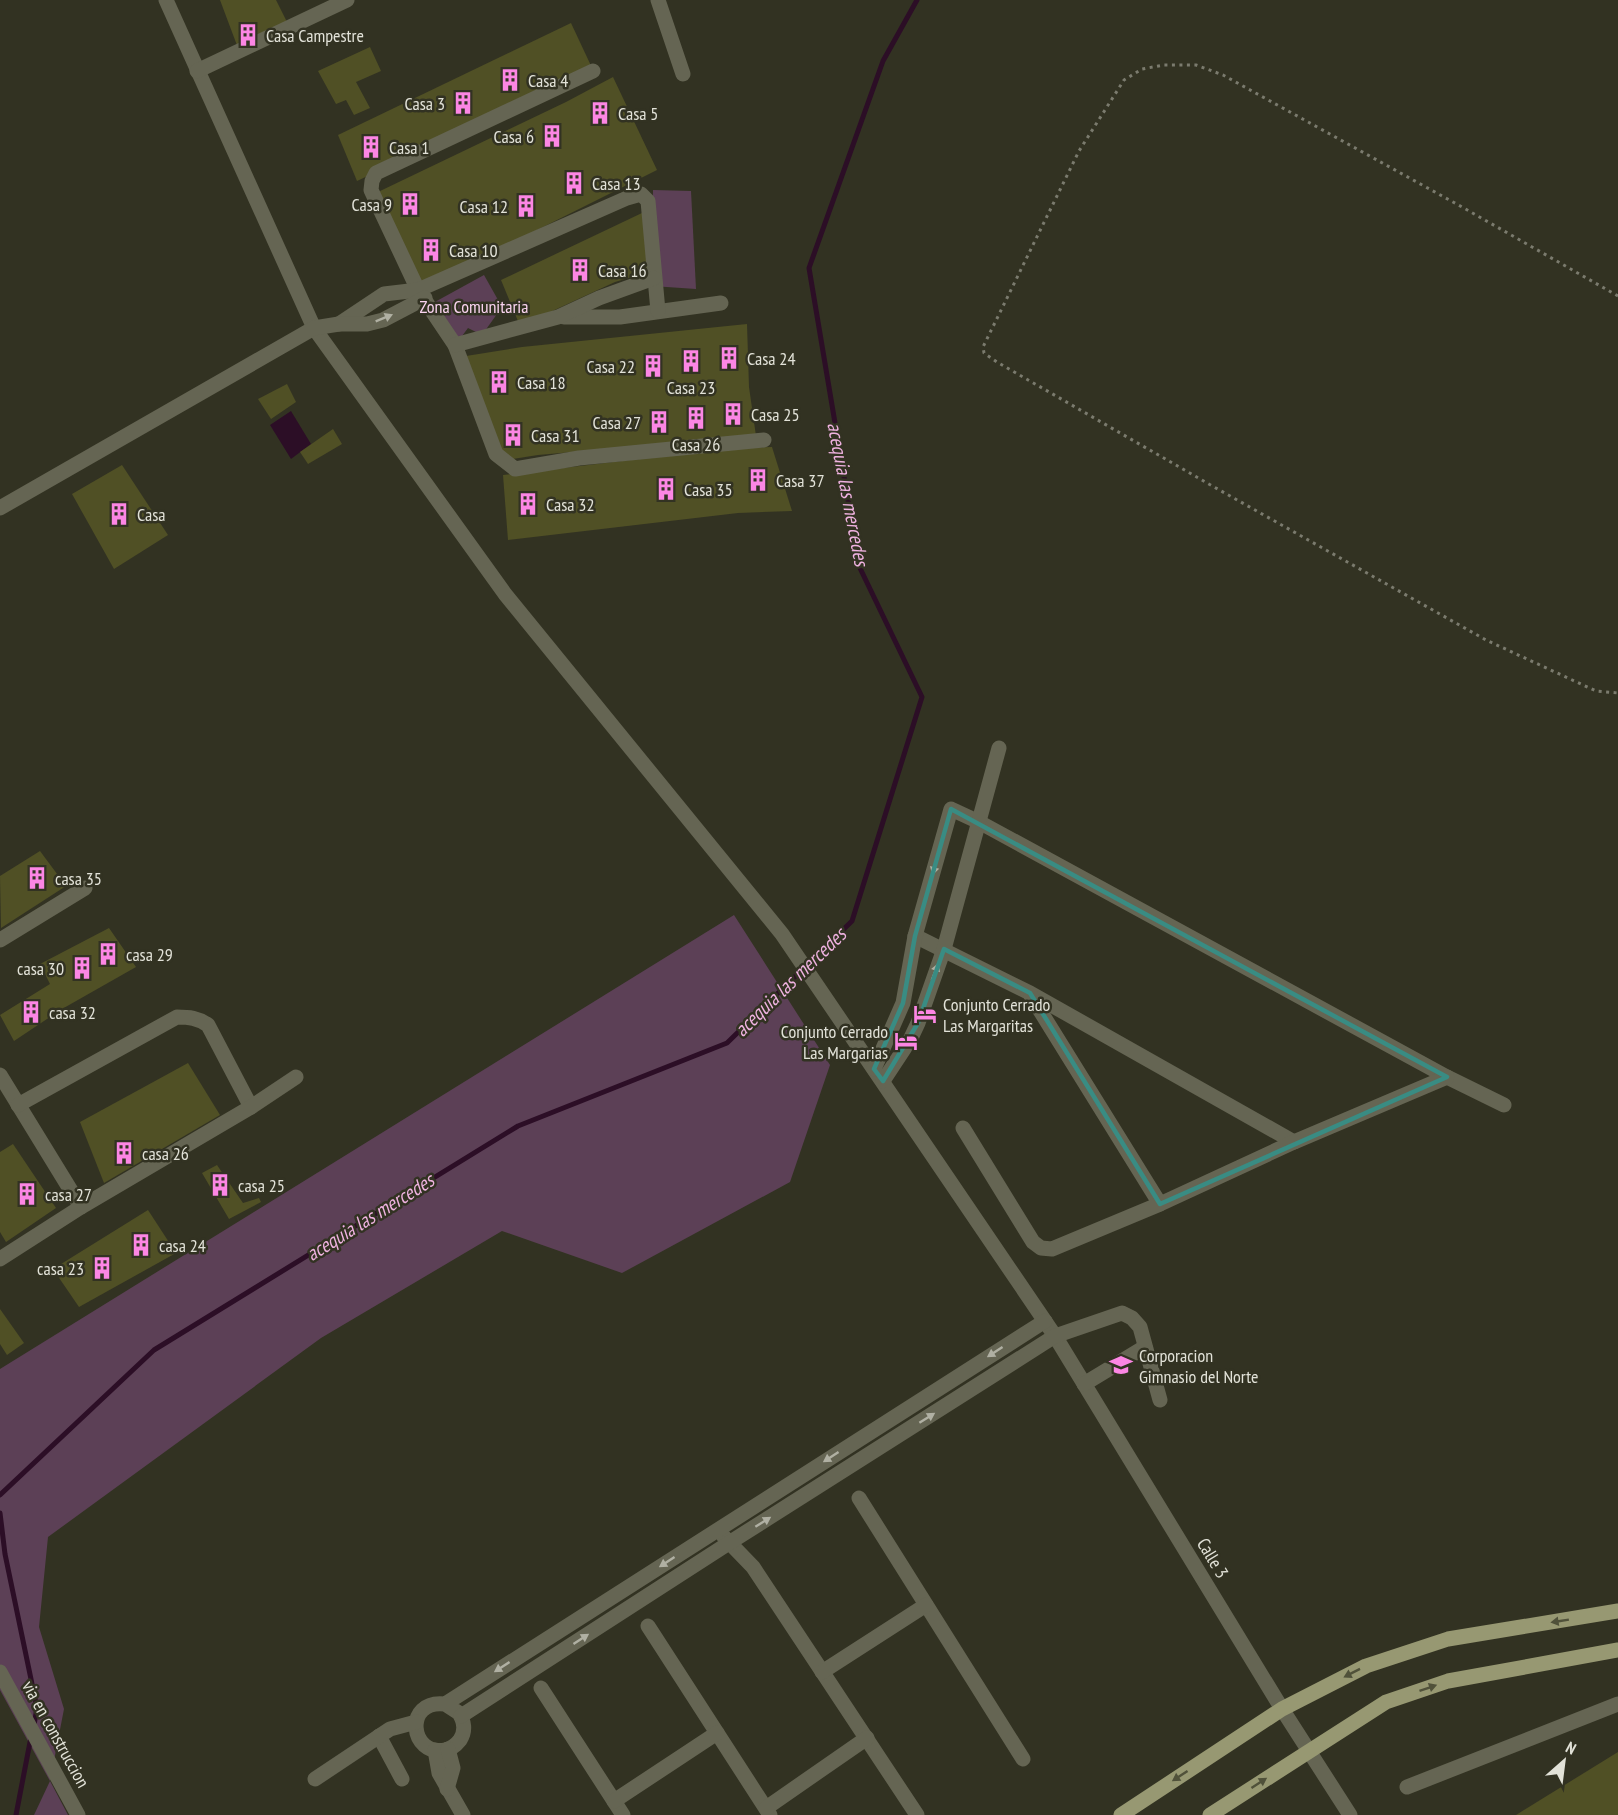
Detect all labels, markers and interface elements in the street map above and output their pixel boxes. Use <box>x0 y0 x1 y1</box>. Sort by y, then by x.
building icon: Casa Campestre <box>235 22 261 48</box>
place label: Casa Campestre <box>266 24 364 47</box>
building icon: Casa 4 <box>497 67 523 93</box>
place label: Casa 4 <box>528 69 568 92</box>
building icon: Casa 3 <box>450 90 476 116</box>
place label: Casa 3 <box>405 92 445 115</box>
building icon: Casa 5 <box>587 100 613 126</box>
place label: Casa 5 <box>618 102 658 125</box>
building icon: Casa 6 <box>539 123 565 149</box>
place label: Casa 6 <box>494 125 534 148</box>
building icon: Casa 1 <box>358 134 384 160</box>
place label: Casa 1 <box>389 136 429 159</box>
building icon: Casa 13 <box>561 170 587 196</box>
place label: Casa 13 <box>592 172 641 195</box>
building icon: Casa 9 <box>397 191 423 217</box>
place label: Casa 9 <box>352 193 392 216</box>
building icon: Casa 12 <box>513 193 539 219</box>
place label: Casa 12 <box>459 195 508 218</box>
building icon: Casa 10 <box>418 237 444 263</box>
place label: Casa 10 <box>449 239 498 262</box>
building icon: Casa 16 <box>567 257 593 283</box>
place label: Casa 16 <box>598 259 647 282</box>
park label: Zona Comunitaria <box>420 295 528 318</box>
one-way arrow <box>375 313 393 323</box>
building icon: Casa 24 <box>716 345 742 371</box>
place label: Casa 24 <box>747 347 796 370</box>
building icon: Casa 23 <box>678 348 704 374</box>
building icon: Casa 22 <box>640 353 666 379</box>
place label: Casa 22 <box>586 355 635 378</box>
building icon: Casa 18 <box>486 369 512 395</box>
place label: Casa 18 <box>517 371 566 394</box>
place label: Casa 23 <box>667 376 715 399</box>
building icon: Casa 25 <box>720 401 746 427</box>
place label: Casa 25 <box>751 403 800 426</box>
building icon: Casa 26 <box>683 405 709 431</box>
building icon: Casa 27 <box>646 409 672 435</box>
place label: Casa 27 <box>592 411 641 434</box>
water label: acequia las mercedes <box>821 420 875 570</box>
building icon: Casa 31 <box>500 422 526 448</box>
place label: Casa 31 <box>531 424 580 447</box>
place label: Casa 26 <box>672 433 720 456</box>
building icon: Casa 37 <box>745 467 771 493</box>
place label: Casa 37 <box>776 469 825 492</box>
building icon: Casa 35 <box>653 476 679 502</box>
place label: Casa 35 <box>684 478 733 501</box>
building icon: Casa 32 <box>515 491 541 517</box>
place label: Casa 32 <box>546 493 595 516</box>
building icon: Casa <box>106 501 132 527</box>
place label: Casa <box>137 503 166 526</box>
one-way arrow <box>930 857 939 875</box>
building icon: casa 35 <box>24 865 50 891</box>
place label: casa 35 <box>55 867 102 890</box>
water label: acequia las mercedes <box>728 920 853 1042</box>
building icon: casa 29 <box>95 941 121 967</box>
place label: casa 29 <box>126 943 173 966</box>
building icon: casa 30 <box>69 955 95 981</box>
place label: casa 30 <box>17 957 64 980</box>
one-way arrow <box>931 963 941 981</box>
place label: Conjunto Cerrado Las Margaritas <box>943 993 1050 1037</box>
building icon: casa 32 <box>18 999 44 1025</box>
place label: casa 32 <box>49 1001 96 1024</box>
hotel icon: Conjunto Cerrado Las Margaritas <box>912 1001 938 1027</box>
place label: Conjunto Cerrado Las Margarias <box>781 1020 888 1064</box>
hotel icon: Conjunto Cerrado Las Margarias <box>893 1028 919 1054</box>
building icon: casa 26 <box>111 1140 137 1166</box>
place label: casa 26 <box>142 1142 189 1165</box>
water label: acequia las mercedes <box>301 1166 441 1267</box>
building icon: casa 25 <box>207 1172 233 1198</box>
place label: casa 25 <box>238 1174 285 1197</box>
building icon: casa 27 <box>14 1181 40 1207</box>
place label: casa 27 <box>45 1183 92 1206</box>
building icon: casa 24 <box>128 1232 154 1258</box>
place label: casa 24 <box>159 1234 206 1257</box>
building icon: casa 23 <box>89 1255 115 1281</box>
place label: casa 23 <box>37 1257 84 1280</box>
place label: Corporacion Gimnasio del Norte <box>1139 1344 1258 1388</box>
one-way arrow <box>987 1347 1004 1358</box>
school or university icon: Corporacion Gimnasio del Norte <box>1108 1352 1134 1378</box>
one-way arrow <box>919 1412 935 1423</box>
one-way arrow <box>823 1452 839 1463</box>
one-way arrow <box>754 1516 770 1528</box>
street label: Calle 3 <box>1192 1534 1234 1582</box>
one-way arrow <box>659 1557 675 1568</box>
one-way arrow <box>1551 1616 1570 1625</box>
one-way arrow <box>573 1633 589 1644</box>
one-way arrow <box>494 1662 510 1673</box>
one-way arrow <box>1343 1669 1360 1678</box>
street label: via en construccion <box>17 1677 95 1791</box>
one-way arrow <box>1419 1683 1437 1692</box>
north arrow <box>1534 1731 1594 1791</box>
text: N <box>1563 1737 1580 1759</box>
one-way arrow <box>1172 1770 1189 1781</box>
one-way arrow <box>1251 1778 1267 1789</box>

